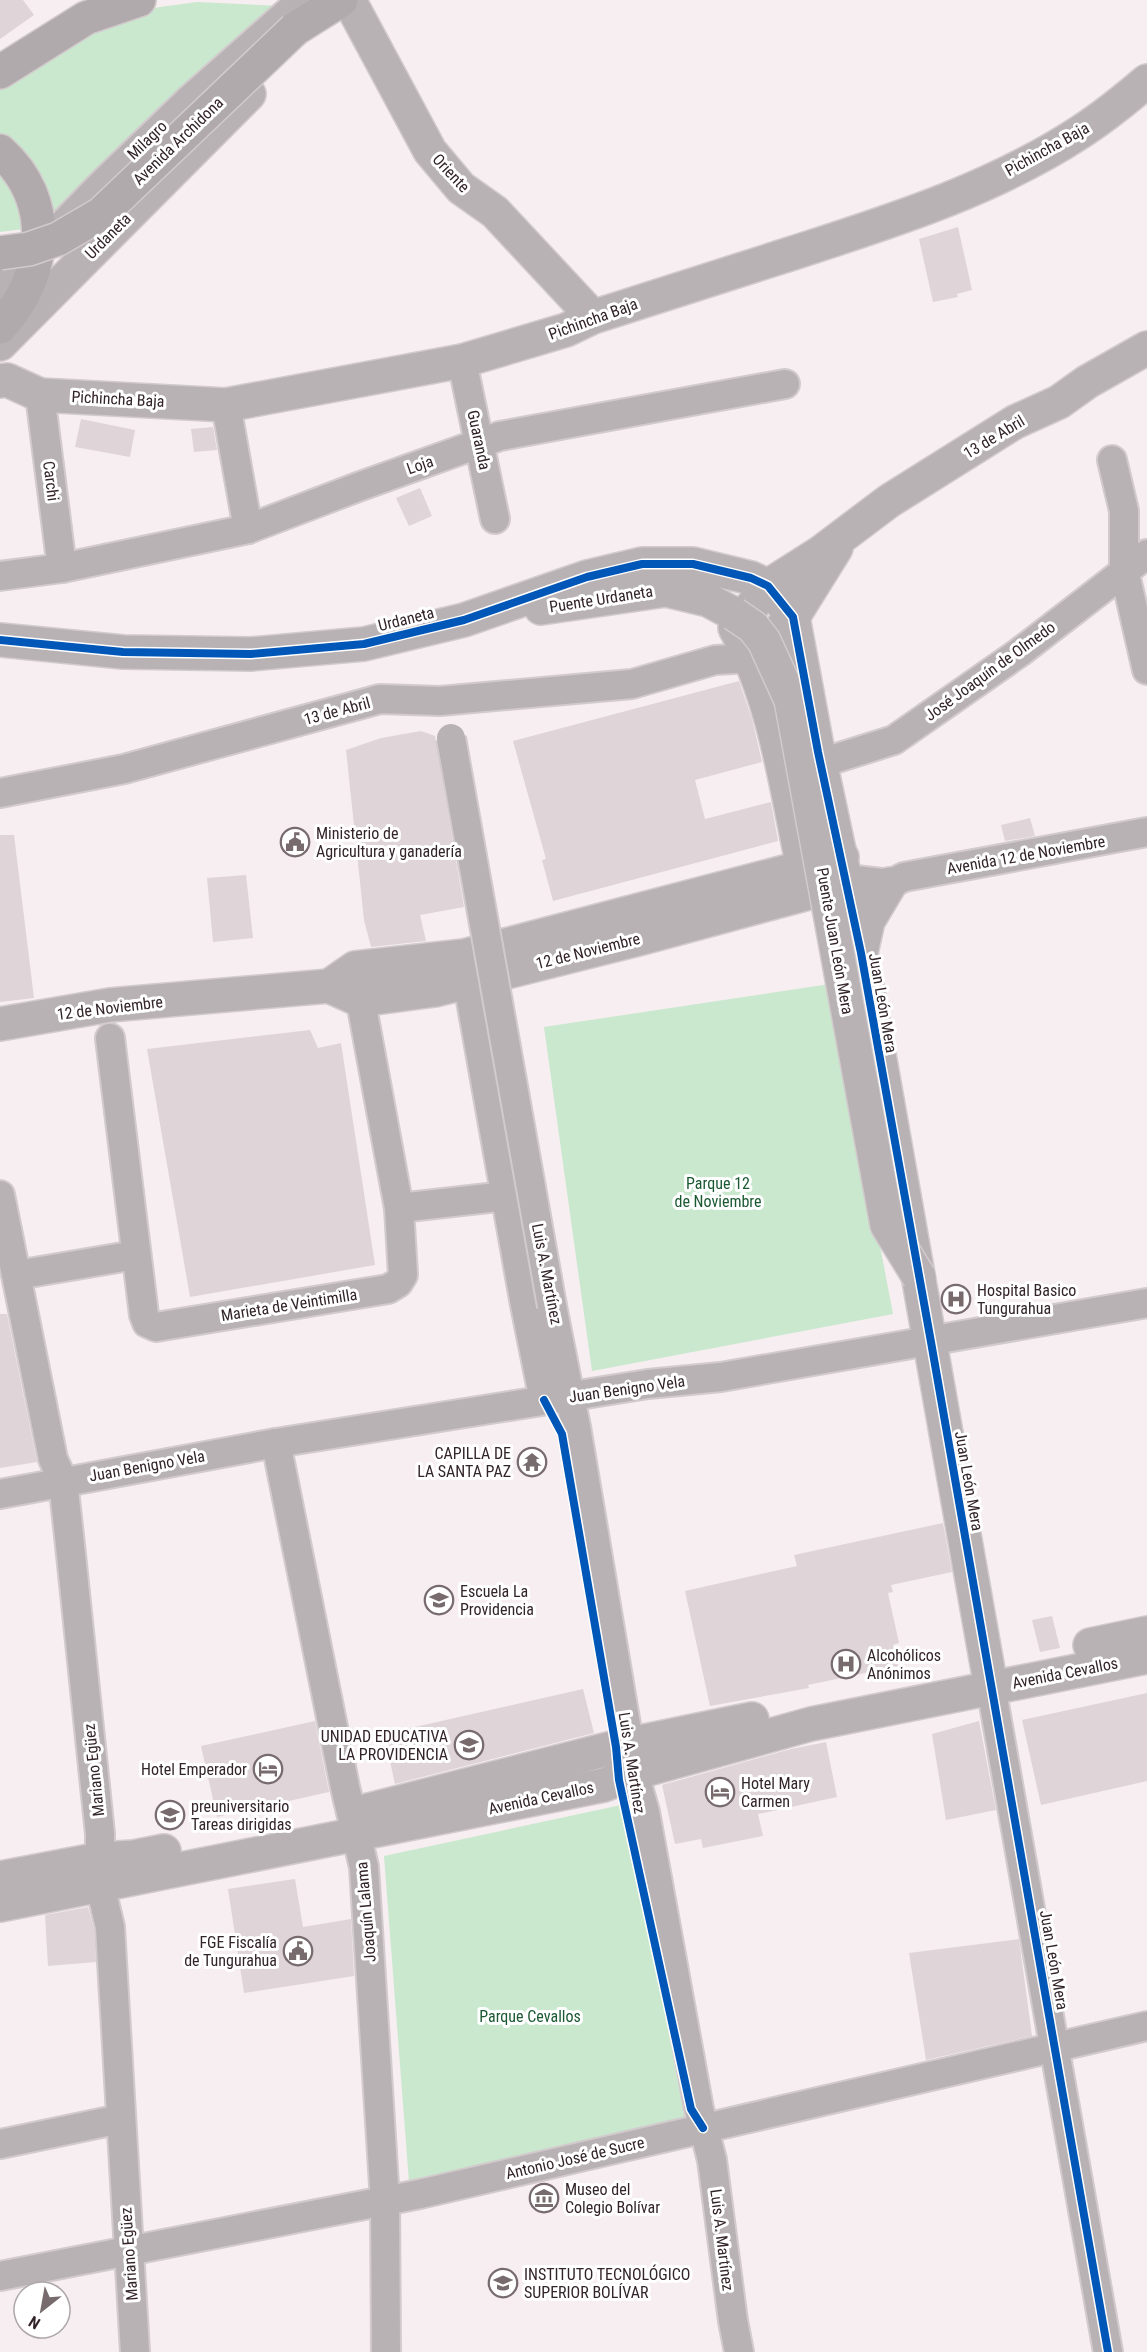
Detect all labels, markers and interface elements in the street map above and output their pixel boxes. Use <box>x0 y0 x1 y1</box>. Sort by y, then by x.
street label: Avenida Archidona <box>129 93 227 189</box>
street label: Milagro <box>123 117 171 163</box>
street label: Pichincha Baja <box>1002 118 1092 180</box>
street label: Oriente <box>428 150 474 196</box>
street label: Urdaneta <box>81 209 135 263</box>
street label: Pichincha Baja <box>546 294 640 344</box>
street label: Pichincha Baja <box>71 387 165 411</box>
street label: Guaranda <box>463 408 495 472</box>
street label: 13 de Abril <box>960 411 1028 463</box>
street label: Loja <box>404 452 436 478</box>
street label: Carchi <box>39 460 63 502</box>
street label: Puente Urdaneta <box>548 581 654 617</box>
street label: Urdaneta <box>376 603 436 635</box>
street label: José Joaquín de Olmedo <box>921 617 1059 725</box>
street label: 13 de Abril <box>302 693 372 729</box>
place label: Ministerio de Agricultura y ganadería <box>316 824 462 861</box>
public building icon: Ministerio de Agricultura y ganadería <box>279 826 311 858</box>
street label: Avenida 12 de Noviembre <box>945 832 1107 878</box>
street label: Puente Juan León Mera <box>813 866 857 1016</box>
street label: 12 de Noviembre <box>534 929 642 973</box>
street label: Juan León Mera <box>865 952 901 1054</box>
street label: 12 de Noviembre <box>56 992 164 1024</box>
park label: Parque 12 de Noviembre <box>674 1174 762 1211</box>
street label: Luis A. Martínez <box>528 1222 566 1326</box>
place label: Hospital Basico Tungurahua <box>977 1281 1076 1318</box>
hospital icon: Hospital Basico Tungurahua <box>940 1283 972 1315</box>
street label: Marieta de Veintimilla <box>220 1285 358 1325</box>
street label: Juan Benigno Vela <box>568 1371 686 1407</box>
street label: Juan León Mera <box>951 1430 987 1532</box>
place label: CAPILLA DE LA SANTA PAZ <box>417 1444 511 1481</box>
street label: Juan Benigno Vela <box>88 1446 206 1486</box>
temple icon: CAPILLA DE LA SANTA PAZ <box>516 1446 548 1478</box>
place label: Escuela La Providencia <box>460 1582 534 1619</box>
school or university icon: Escuela La Providencia <box>423 1584 455 1616</box>
place label: Alcohólicos Anónimos <box>867 1646 941 1683</box>
hospital icon: Alcohólicos Anónimos <box>830 1648 862 1680</box>
street label: Avenida Cevallos <box>1011 1653 1119 1693</box>
street label: Luis A. Martínez <box>615 1711 649 1815</box>
street label: Mariano Egüez <box>80 1723 108 1817</box>
place label: UNIDAD EDUCATIVA LA PROVIDENCIA <box>321 1727 448 1764</box>
school or university icon: UNIDAD EDUCATIVA LA PROVIDENCIA <box>453 1729 485 1761</box>
hotel icon: Hotel Emperador <box>252 1753 284 1785</box>
place label: Hotel Emperador <box>141 1760 247 1779</box>
place label: Hotel Mary Carmen <box>741 1774 810 1811</box>
hotel icon: Hotel Mary Carmen <box>704 1776 736 1808</box>
street label: Avenida Cevallos <box>487 1778 595 1818</box>
place label: preuniversitario Tareas dirigidas <box>191 1797 292 1834</box>
school or university icon: preuniversitario Tareas dirigidas <box>154 1799 186 1831</box>
street label: Joaquín Lalama <box>352 1861 380 1963</box>
street label: Juan León Mera <box>1036 1909 1072 2011</box>
place label: FGE Fiscalía de Tungurahua <box>184 1933 277 1970</box>
public building icon: FGE Fiscalía de Tungurahua <box>282 1935 314 1967</box>
park label: Parque Cevallos <box>479 2007 581 2026</box>
street label: Antonio José de Sucre <box>504 2133 646 2183</box>
place label: Museo del Colegio Bolívar <box>565 2180 660 2217</box>
museum icon: Museo del Colegio Bolívar <box>528 2182 560 2214</box>
street label: Luis A. Martínez <box>706 2188 738 2292</box>
street label: Mariano Egüez <box>116 2207 142 2301</box>
place label: INSTITUTO TECNOLÓGICO SUPERIOR BOLÍVAR <box>524 2264 690 2302</box>
school or university icon: INSTITUTO TECNOLÓGICO SUPERIOR BOLÍVAR <box>487 2267 519 2299</box>
north arrow <box>12 2280 72 2340</box>
text: N <box>25 2312 44 2333</box>

